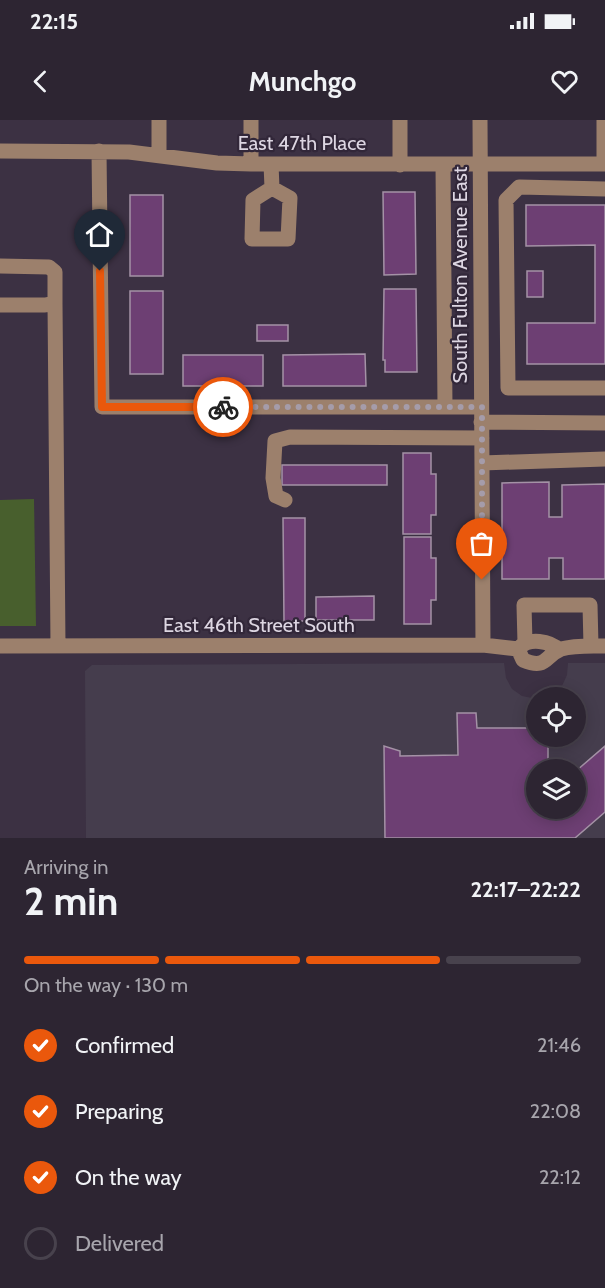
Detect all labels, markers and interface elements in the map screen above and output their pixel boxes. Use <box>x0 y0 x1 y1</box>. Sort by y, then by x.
text: 22:15 <box>30 8 78 35</box>
icon: back <box>24 65 57 98</box>
text: Munchgo <box>249 65 356 98</box>
icon: heart <box>548 65 581 98</box>
street label: East 47th Place <box>238 131 366 155</box>
street label: South Fulton Avenue East <box>448 166 472 383</box>
pin <box>74 209 125 271</box>
icon: home <box>83 218 116 251</box>
courier <box>193 377 253 437</box>
icon: bike <box>207 391 240 424</box>
pin <box>456 518 507 580</box>
icon: bag <box>465 527 498 560</box>
street label: East 46th Street South <box>163 613 355 637</box>
map controls <box>526 687 586 819</box>
button: locate <box>526 687 586 747</box>
button: layers <box>526 759 586 819</box>
text: Arriving in <box>24 855 108 879</box>
text: 22:17–22:22 <box>470 876 581 903</box>
text: 2 min <box>24 877 118 925</box>
text: On the way · 130 m <box>24 973 188 997</box>
icon: check <box>24 1029 57 1062</box>
text: Confirmed <box>75 1032 174 1059</box>
text: 21:46 <box>537 1033 581 1057</box>
icon: check <box>24 1095 57 1128</box>
text: Preparing <box>75 1098 163 1125</box>
text: 22:08 <box>530 1099 581 1123</box>
icon: check <box>24 1161 57 1194</box>
text: On the way <box>75 1164 182 1191</box>
text: 22:12 <box>539 1165 581 1189</box>
text: Delivered <box>75 1230 164 1257</box>

